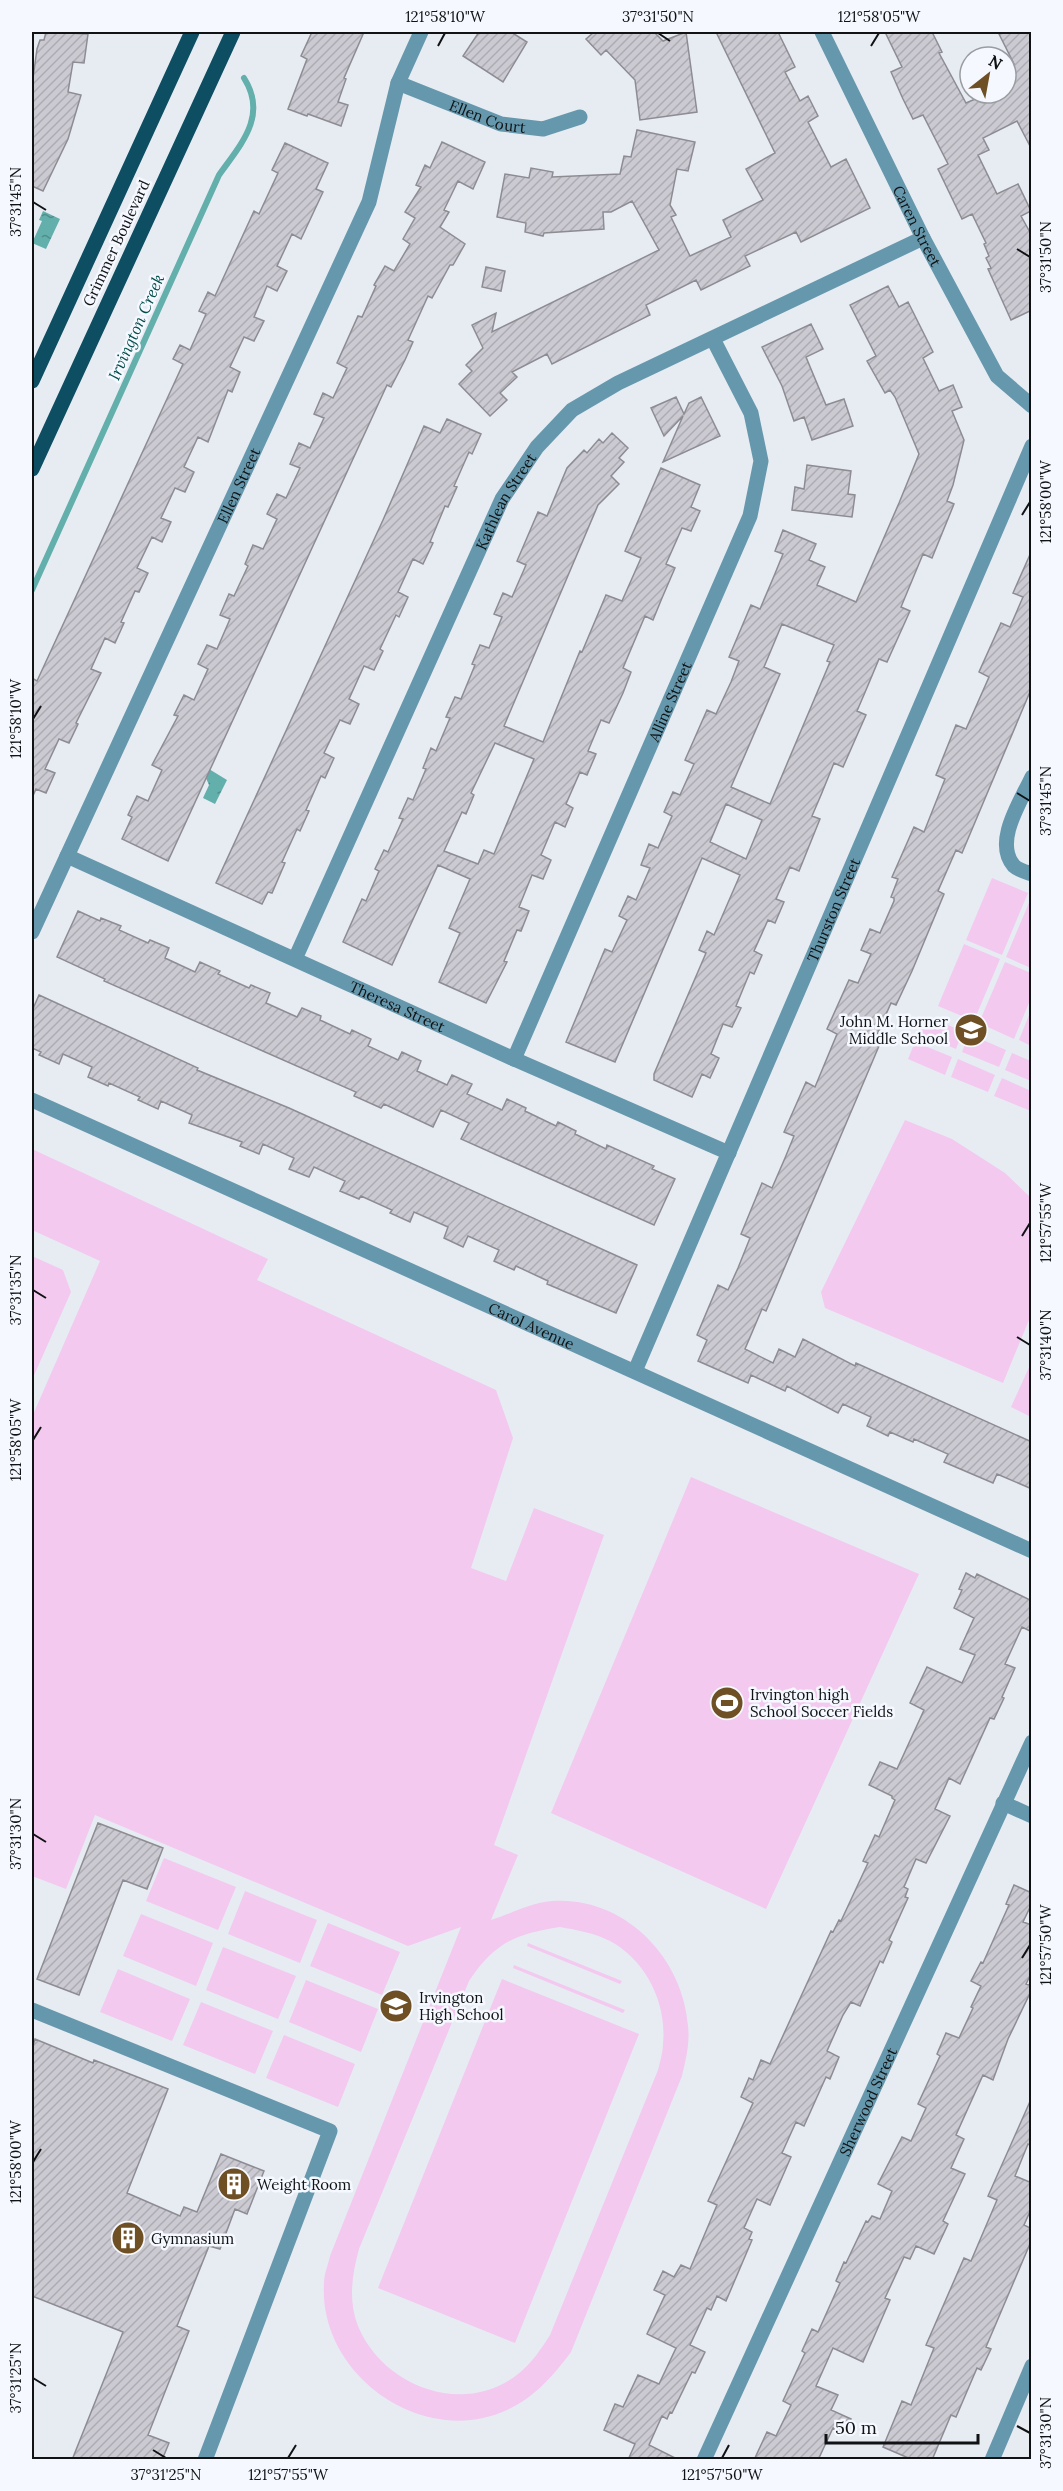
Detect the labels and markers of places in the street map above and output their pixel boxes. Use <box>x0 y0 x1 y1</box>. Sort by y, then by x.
place label: John M. Horner Middle School <box>839 1012 949 1048</box>
school or university icon: John M. Horner Middle School <box>953 1012 989 1048</box>
sports icon: Irvington high School Soccer Fields <box>709 1685 745 1721</box>
place label: Irvington high School Soccer Fields <box>750 1685 893 1721</box>
school or university icon: Irvington High School <box>378 1988 414 2024</box>
place label: Irvington High School <box>419 1988 504 2024</box>
building icon: Weight Room <box>216 2166 252 2202</box>
place label: Weight Room <box>257 2175 351 2194</box>
building icon: Gymnasium <box>110 2220 146 2256</box>
place label: Gymnasium <box>151 2229 234 2248</box>

